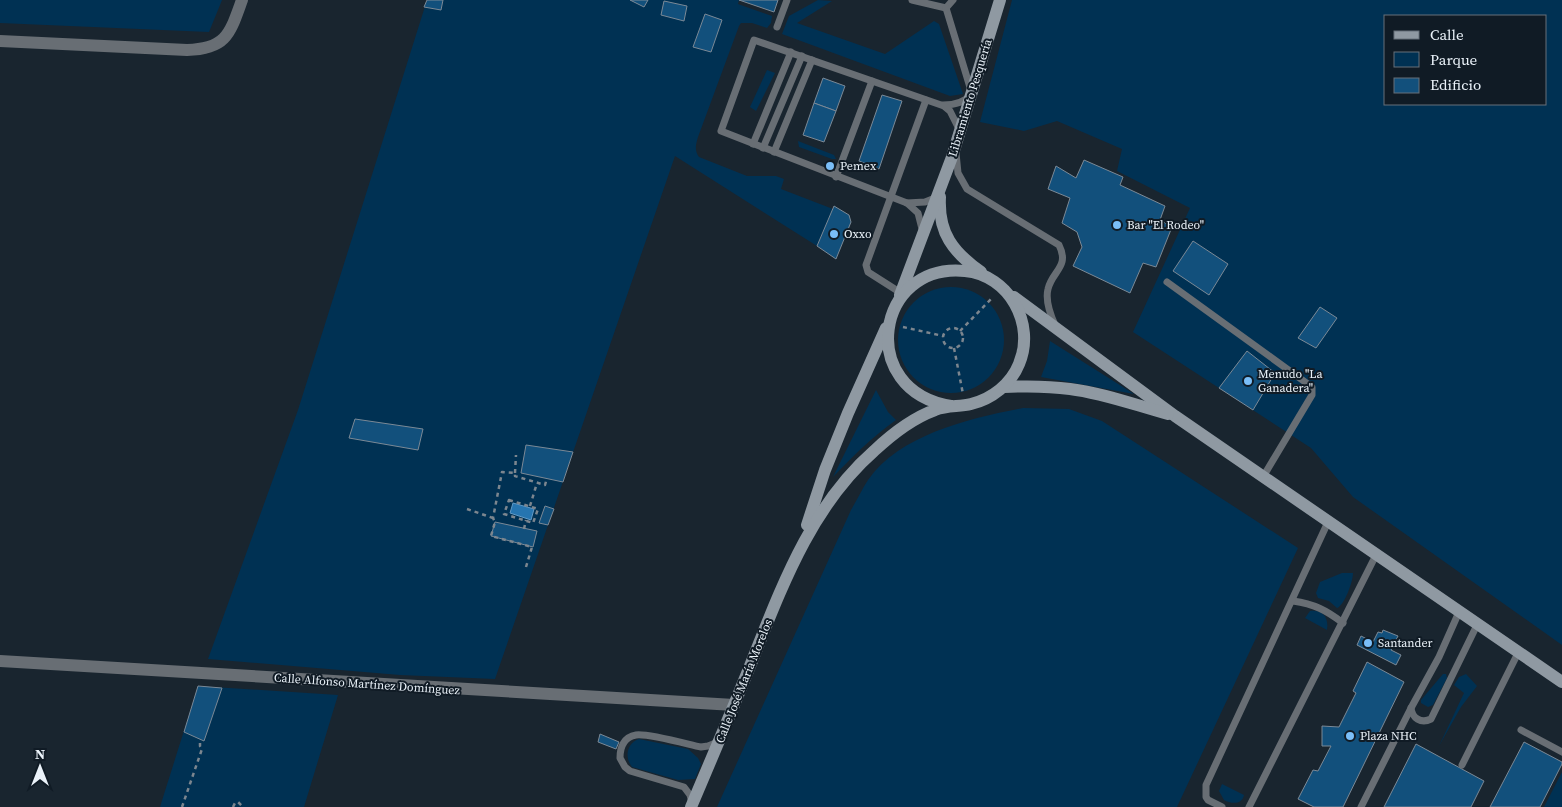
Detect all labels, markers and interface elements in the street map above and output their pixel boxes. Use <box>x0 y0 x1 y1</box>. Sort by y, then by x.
legend <box>1384 15 1547 105</box>
text: Calle <box>1430 24 1464 45</box>
street label: Libramiento Pesquería <box>944 36 996 159</box>
text: Parque <box>1430 49 1478 70</box>
text: Edificio <box>1430 74 1481 95</box>
place label: Pemex <box>840 158 877 174</box>
marker: Pemex <box>824 160 836 172</box>
place label: Bar "El Rodeo" <box>1127 217 1204 233</box>
marker: Bar "El Rodeo" <box>1111 219 1123 231</box>
place label: Oxxo <box>844 226 872 242</box>
marker: Oxxo <box>828 228 840 240</box>
place label: Menudo "La Ganadera" <box>1258 366 1323 396</box>
marker: Menudo "La Ganadera" <box>1242 375 1254 387</box>
street label: Calle José María Morelos <box>712 617 776 745</box>
place label: Santander <box>1378 635 1433 651</box>
marker: Santander <box>1362 637 1374 649</box>
street label: Calle Alfonso Martínez Domínguez <box>273 670 461 699</box>
place label: Plaza NHC <box>1360 728 1417 744</box>
marker: Plaza NHC <box>1344 730 1356 742</box>
north arrow <box>15 742 65 792</box>
text: N <box>35 744 45 764</box>

